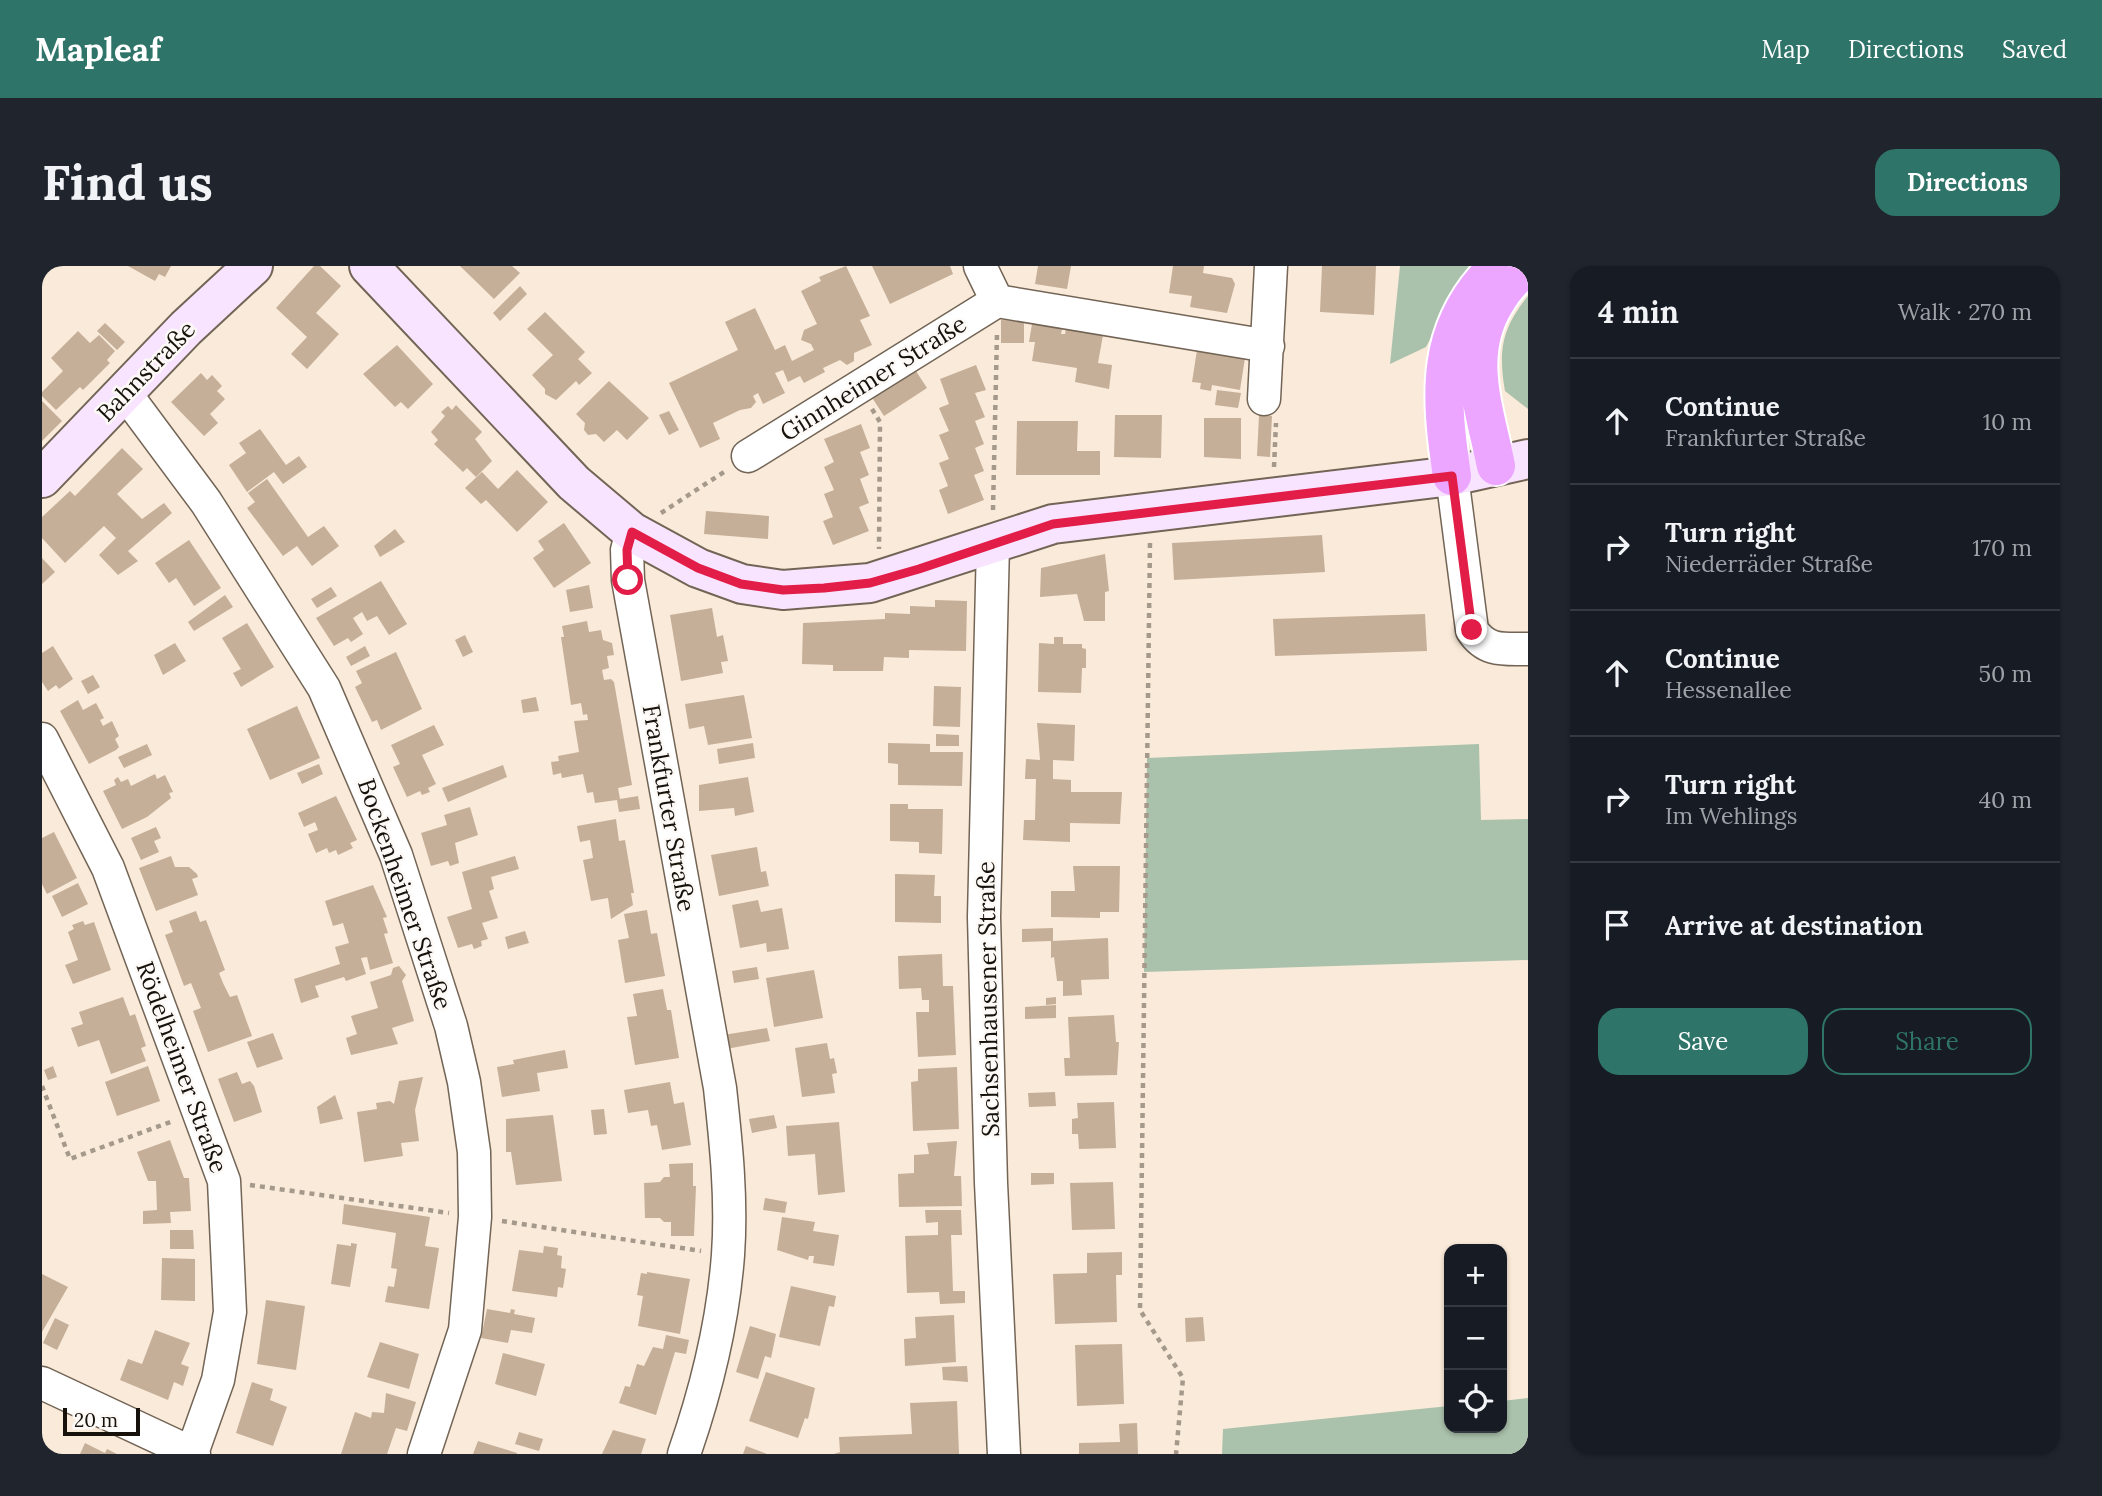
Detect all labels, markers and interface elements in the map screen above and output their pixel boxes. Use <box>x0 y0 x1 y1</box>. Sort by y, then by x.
text: Mapleaf <box>35 28 161 70</box>
text: Map <box>1761 34 1810 65</box>
text: Directions <box>1848 34 1964 65</box>
text: Saved <box>2002 34 2067 65</box>
button: Directions <box>1875 149 2060 216</box>
text: Find us <box>42 151 213 213</box>
text: 4 min <box>1598 293 1679 331</box>
text: Walk · 270 m <box>1898 297 2032 326</box>
street label: Ginnheimer Straße <box>774 308 972 448</box>
street label: Bahnstraße <box>90 314 202 428</box>
text: Continue <box>1665 390 1780 423</box>
icon: ahead <box>1598 402 1636 440</box>
text: 10 m <box>1983 407 2032 436</box>
text: Frankfurter Straße <box>1665 423 1866 452</box>
text: Turn right <box>1665 516 1796 549</box>
icon: right <box>1598 528 1636 566</box>
text: 170 m <box>1972 533 2032 562</box>
text: Niederräder Straße <box>1665 549 1873 578</box>
route start <box>612 564 643 595</box>
route end <box>1456 614 1487 645</box>
text: Continue <box>1665 642 1780 675</box>
icon: ahead <box>1598 654 1636 692</box>
text: 50 m <box>1979 659 2032 688</box>
text: Hessenallee <box>1665 675 1792 704</box>
street label: Frankfurter Straße <box>636 702 702 914</box>
text: Turn right <box>1665 768 1796 801</box>
street label: Bockenheimer Straße <box>351 775 459 1013</box>
icon: right <box>1598 780 1636 818</box>
text: 40 m <box>1979 785 2032 814</box>
text: Im Wehlings <box>1665 801 1797 830</box>
street label: Sachsenhausener Straße <box>970 861 1006 1137</box>
icon: arrive <box>1598 906 1636 944</box>
text: Arrive at destination <box>1665 909 1923 942</box>
street label: Rödelheimer Straße <box>129 957 235 1177</box>
button: Save <box>1598 1008 1808 1075</box>
button: Share <box>1822 1008 2032 1075</box>
map controls <box>1444 1244 1507 1433</box>
button: + <box>1444 1244 1507 1307</box>
button: − <box>1444 1307 1507 1370</box>
button: locate <box>1444 1370 1507 1433</box>
scale bar <box>63 1405 140 1437</box>
text: 20 m <box>74 1408 118 1432</box>

